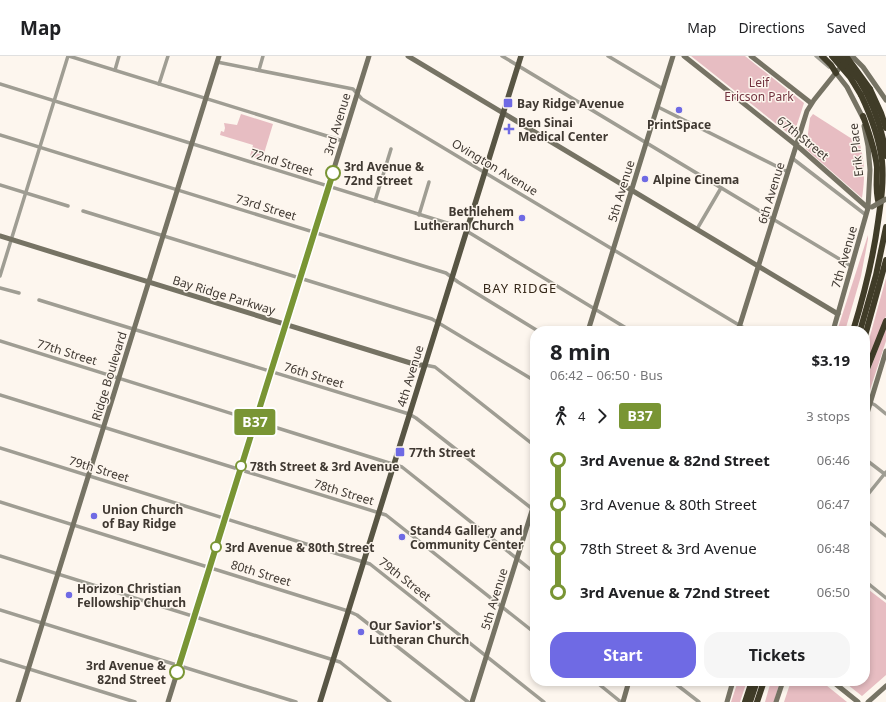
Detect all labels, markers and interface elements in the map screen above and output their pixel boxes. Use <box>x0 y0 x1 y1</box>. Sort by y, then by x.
text: Map <box>20 15 61 41</box>
text: Map <box>687 18 716 37</box>
text: Directions <box>738 18 805 37</box>
text: Saved <box>827 18 866 37</box>
park label: Leif Ericson Park <box>724 74 794 105</box>
street label: 3rd Avenue <box>319 91 355 157</box>
place label: Bay Ridge Avenue <box>517 95 624 112</box>
marker: Bay Ridge Avenue <box>502 97 514 109</box>
marker: PrintSpace <box>674 105 684 115</box>
street label: 67th Street <box>774 112 833 165</box>
place label: Ben Sinai Medical Center <box>518 114 609 145</box>
place label: PrintSpace <box>647 116 711 133</box>
street label: Erik Place <box>845 122 867 178</box>
marker: Ben Sinai Medical Center <box>503 123 515 135</box>
street label: Ovington Avenue <box>449 135 541 200</box>
street label: 72nd Street <box>248 144 316 180</box>
place label: 3rd Avenue & 72nd Street <box>344 158 424 189</box>
street label: 5th Avenue <box>604 158 639 224</box>
street label: 6th Avenue <box>754 160 789 226</box>
marker: 3rd Avenue & 72nd Street <box>325 165 341 181</box>
place label: Alpine Cinema <box>653 171 739 188</box>
marker: Alpine Cinema <box>640 174 650 184</box>
street label: 73rd Street <box>234 190 299 224</box>
place label: Bethlehem Lutheran Church <box>414 203 514 234</box>
marker: Bethlehem Lutheran Church <box>517 213 527 223</box>
street label: 7th Avenue <box>827 224 861 290</box>
street label: Bay Ridge Parkway <box>171 271 278 319</box>
district label: BAY RIDGE <box>483 279 557 297</box>
street label: Ridge Boulevard <box>87 329 131 423</box>
street label: 77th Street <box>35 335 100 369</box>
text: 8 min <box>550 336 611 366</box>
street label: 4th Avenue <box>393 343 428 409</box>
text: $3.19 <box>811 350 850 370</box>
street label: 76th Street <box>282 358 347 392</box>
text: 06:42 – 06:50 · Bus <box>550 366 663 384</box>
icon: walk <box>550 405 572 427</box>
icon: forward <box>591 405 613 427</box>
text: B37 <box>627 406 653 425</box>
text: 4 <box>578 407 585 425</box>
text: 3 stops <box>806 407 850 425</box>
line badge: B37 <box>232 409 278 435</box>
text: B37 <box>242 412 268 431</box>
place label: 77th Street <box>409 444 475 461</box>
marker: 77th Street <box>394 446 406 458</box>
text: 3rd Avenue & 82nd Street <box>580 450 770 470</box>
text: 06:46 <box>817 451 850 469</box>
street label: 79th Street <box>67 452 132 486</box>
place label: 78th Street & 3rd Avenue <box>250 458 399 475</box>
marker: 78th Street & 3rd Avenue <box>235 460 247 472</box>
street label: 78th Street <box>312 475 377 509</box>
text: 3rd Avenue & 80th Street <box>580 494 757 514</box>
text: 06:47 <box>817 495 850 513</box>
place label: Union Church of Bay Ridge <box>102 501 183 532</box>
marker: Union Church of Bay Ridge <box>89 511 99 521</box>
place label: Stand4 Gallery and Community Center <box>410 522 524 553</box>
marker: Stand4 Gallery and Community Center <box>397 532 407 542</box>
text: 78th Street & 3rd Avenue <box>580 538 757 558</box>
place label: 3rd Avenue & 80th Street <box>225 539 374 556</box>
text: 06:48 <box>817 539 850 557</box>
marker: 3rd Avenue & 80th Street <box>210 541 222 553</box>
street label: 79th Street <box>375 553 435 605</box>
street label: 80th Street <box>229 556 294 590</box>
street label: 5th Avenue <box>477 566 512 632</box>
place label: Horizon Christian Fellowship Church <box>77 580 186 611</box>
text: 3rd Avenue & 72nd Street <box>580 582 770 602</box>
text: 06:50 <box>817 583 850 601</box>
marker: Horizon Christian Fellowship Church <box>64 590 74 600</box>
place label: Our Savior's Lutheran Church <box>369 617 469 648</box>
marker: Our Savior's Lutheran Church <box>356 627 366 637</box>
button: Start <box>550 632 696 678</box>
button: Tickets <box>704 632 850 678</box>
place label: 3rd Avenue & 82nd Street <box>86 657 166 688</box>
marker: 3rd Avenue & 82nd Street <box>169 664 185 680</box>

